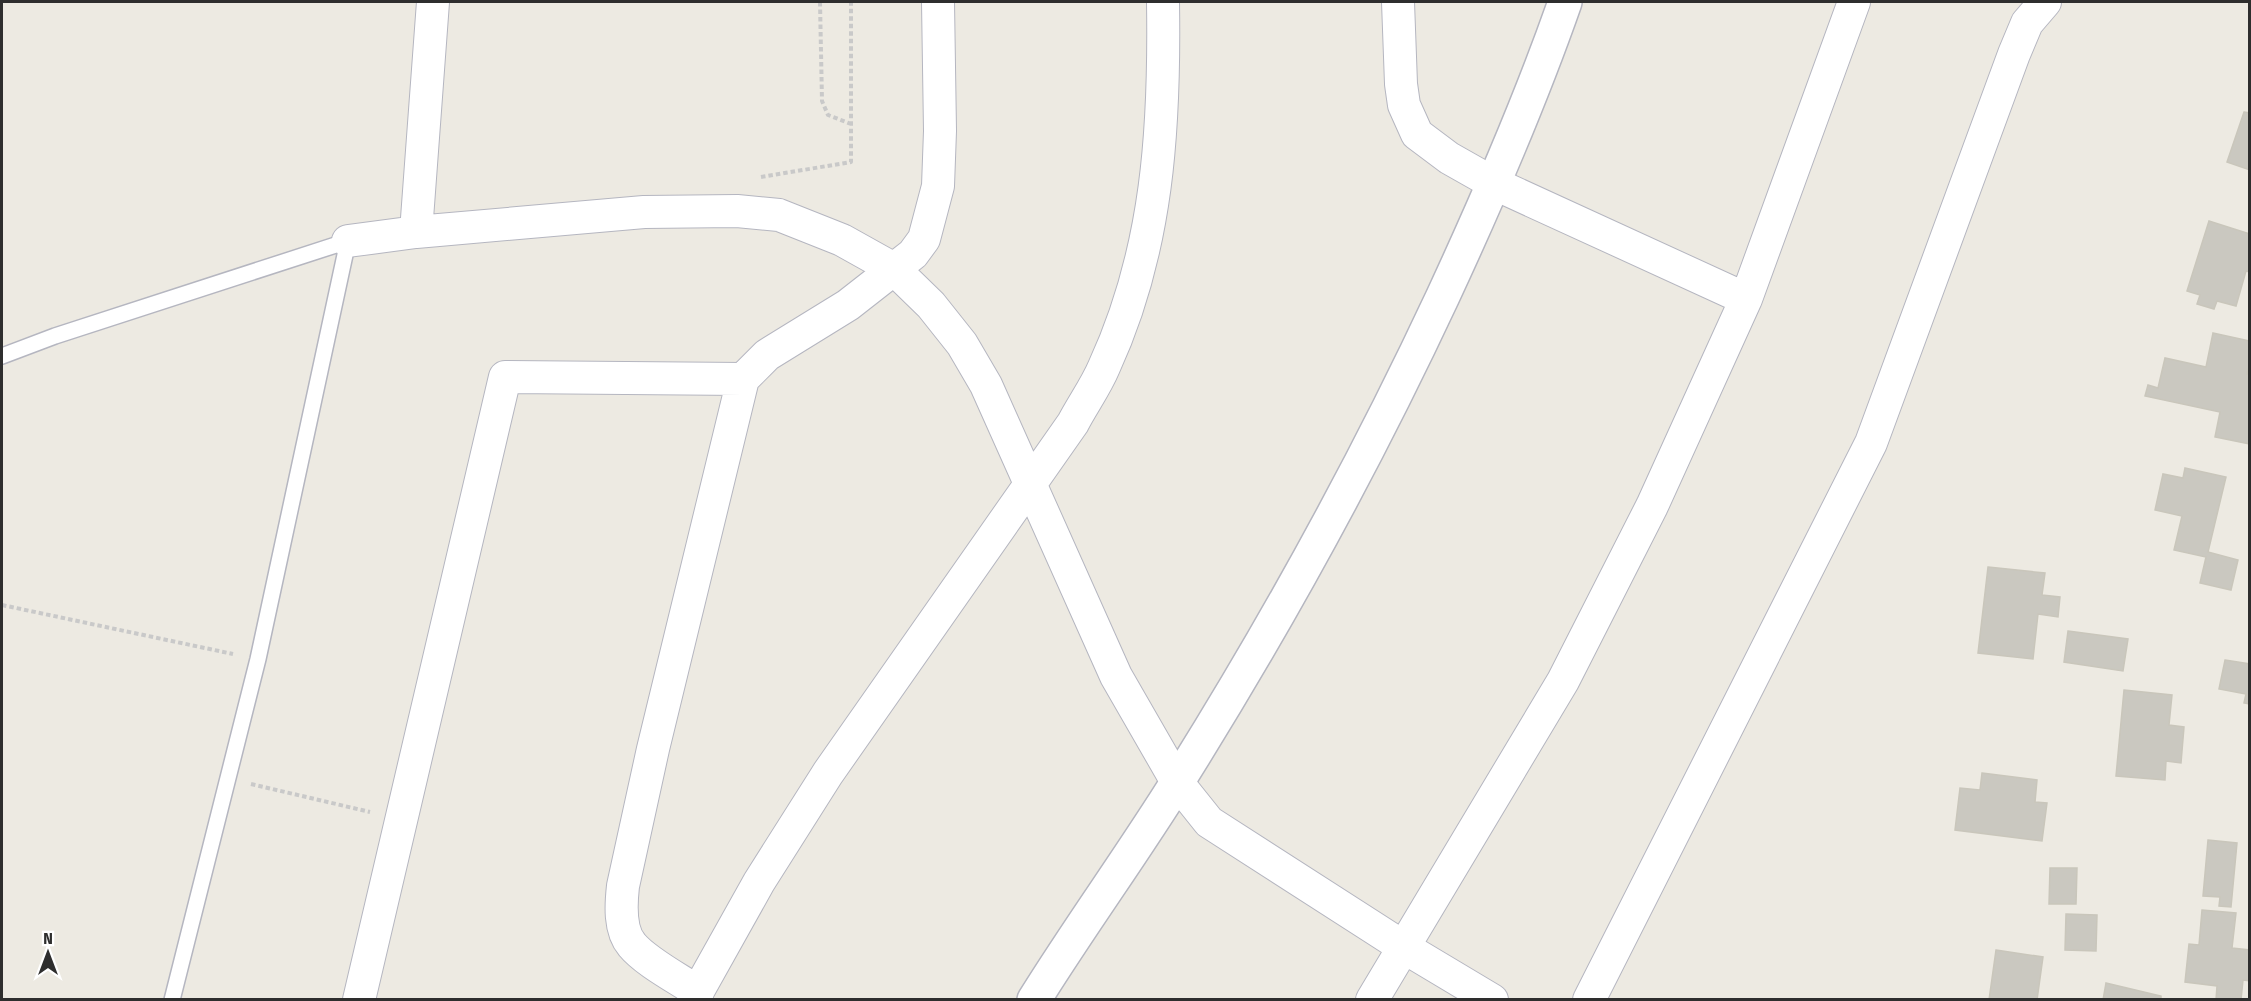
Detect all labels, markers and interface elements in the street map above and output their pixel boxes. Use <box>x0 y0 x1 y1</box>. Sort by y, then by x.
north arrow <box>18 923 78 983</box>
text: N <box>43 929 53 948</box>

